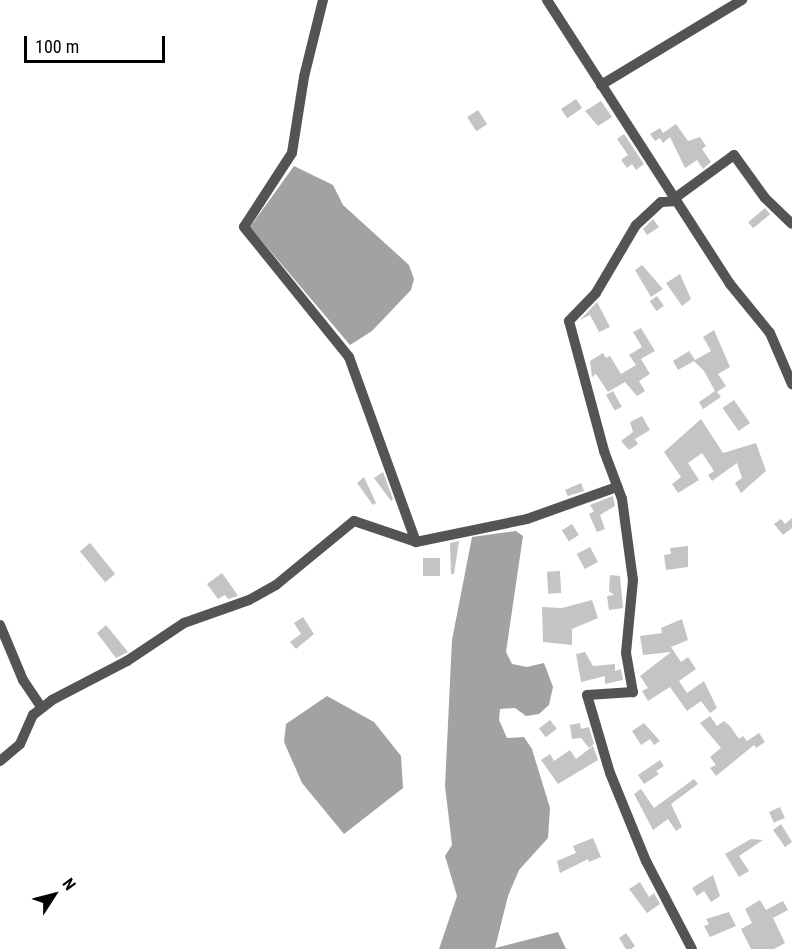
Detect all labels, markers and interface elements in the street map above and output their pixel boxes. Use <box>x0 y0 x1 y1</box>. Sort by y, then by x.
scale bar <box>27 24 168 62</box>
text: 100 m <box>35 36 79 57</box>
north arrow <box>24 865 84 925</box>
text: N <box>58 875 80 894</box>

